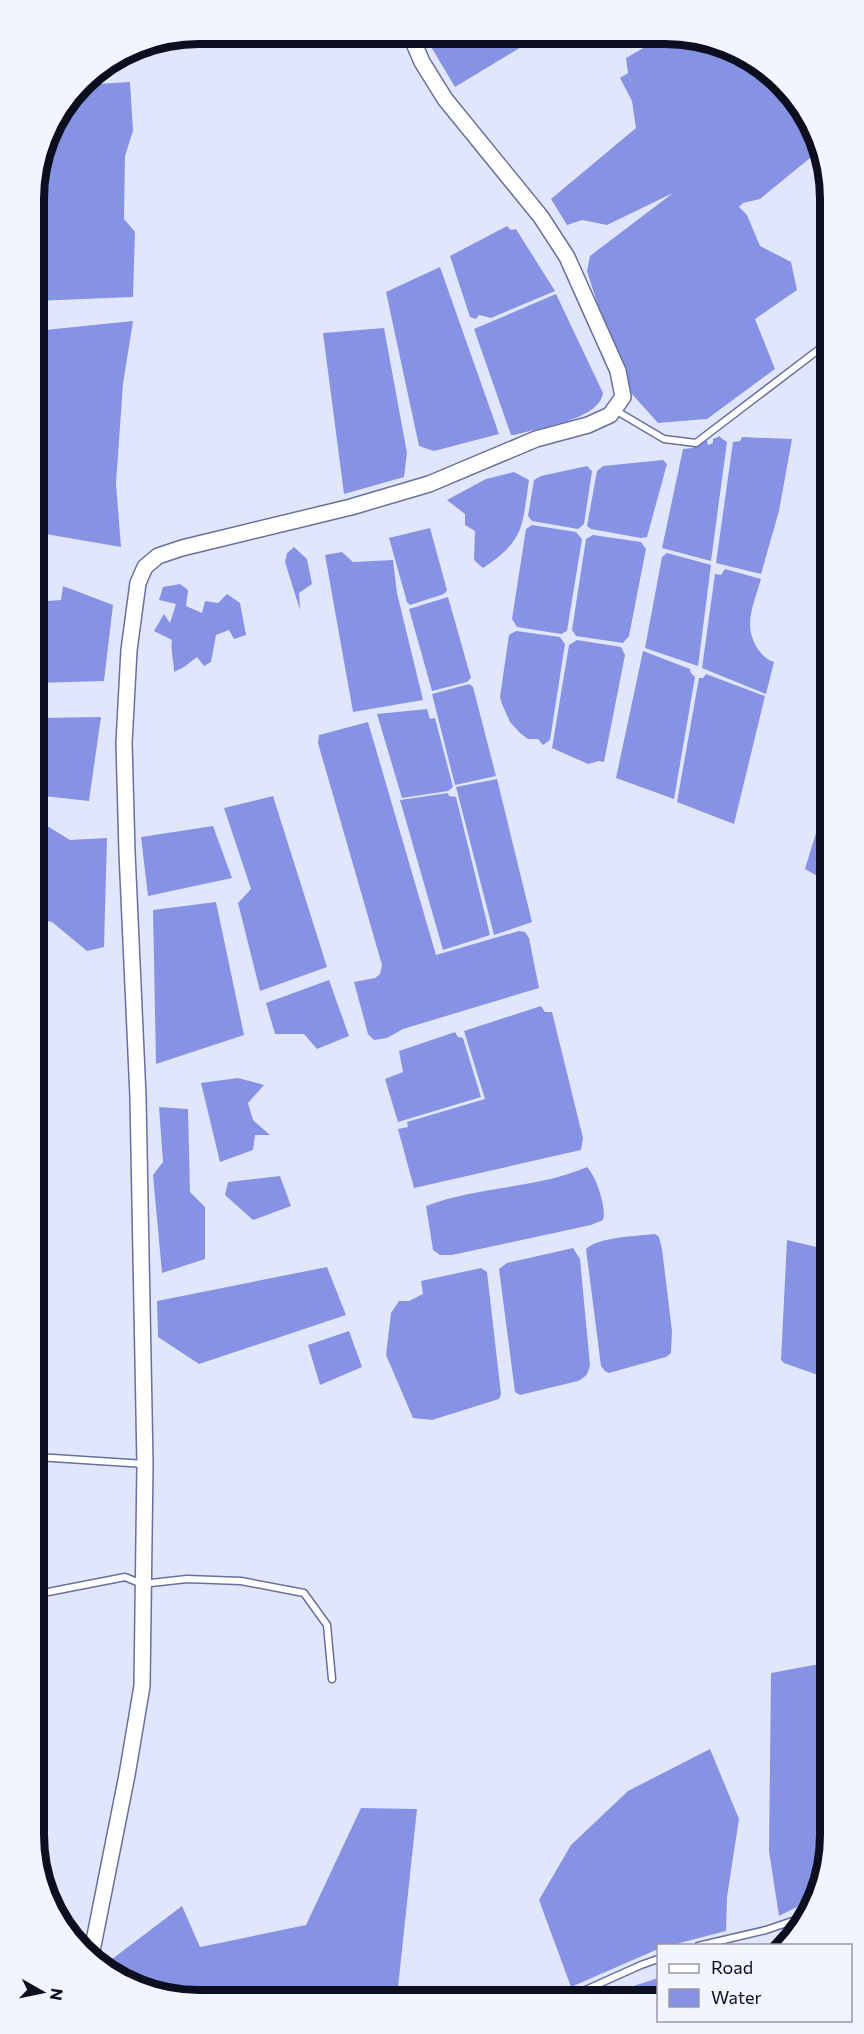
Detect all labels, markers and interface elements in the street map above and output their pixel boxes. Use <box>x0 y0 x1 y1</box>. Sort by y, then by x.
legend <box>657 1944 852 2022</box>
text: Road <box>711 1956 753 1978</box>
north arrow <box>12 1962 72 2022</box>
text: Water <box>711 1986 762 2008</box>
text: N <box>47 1987 68 2002</box>

